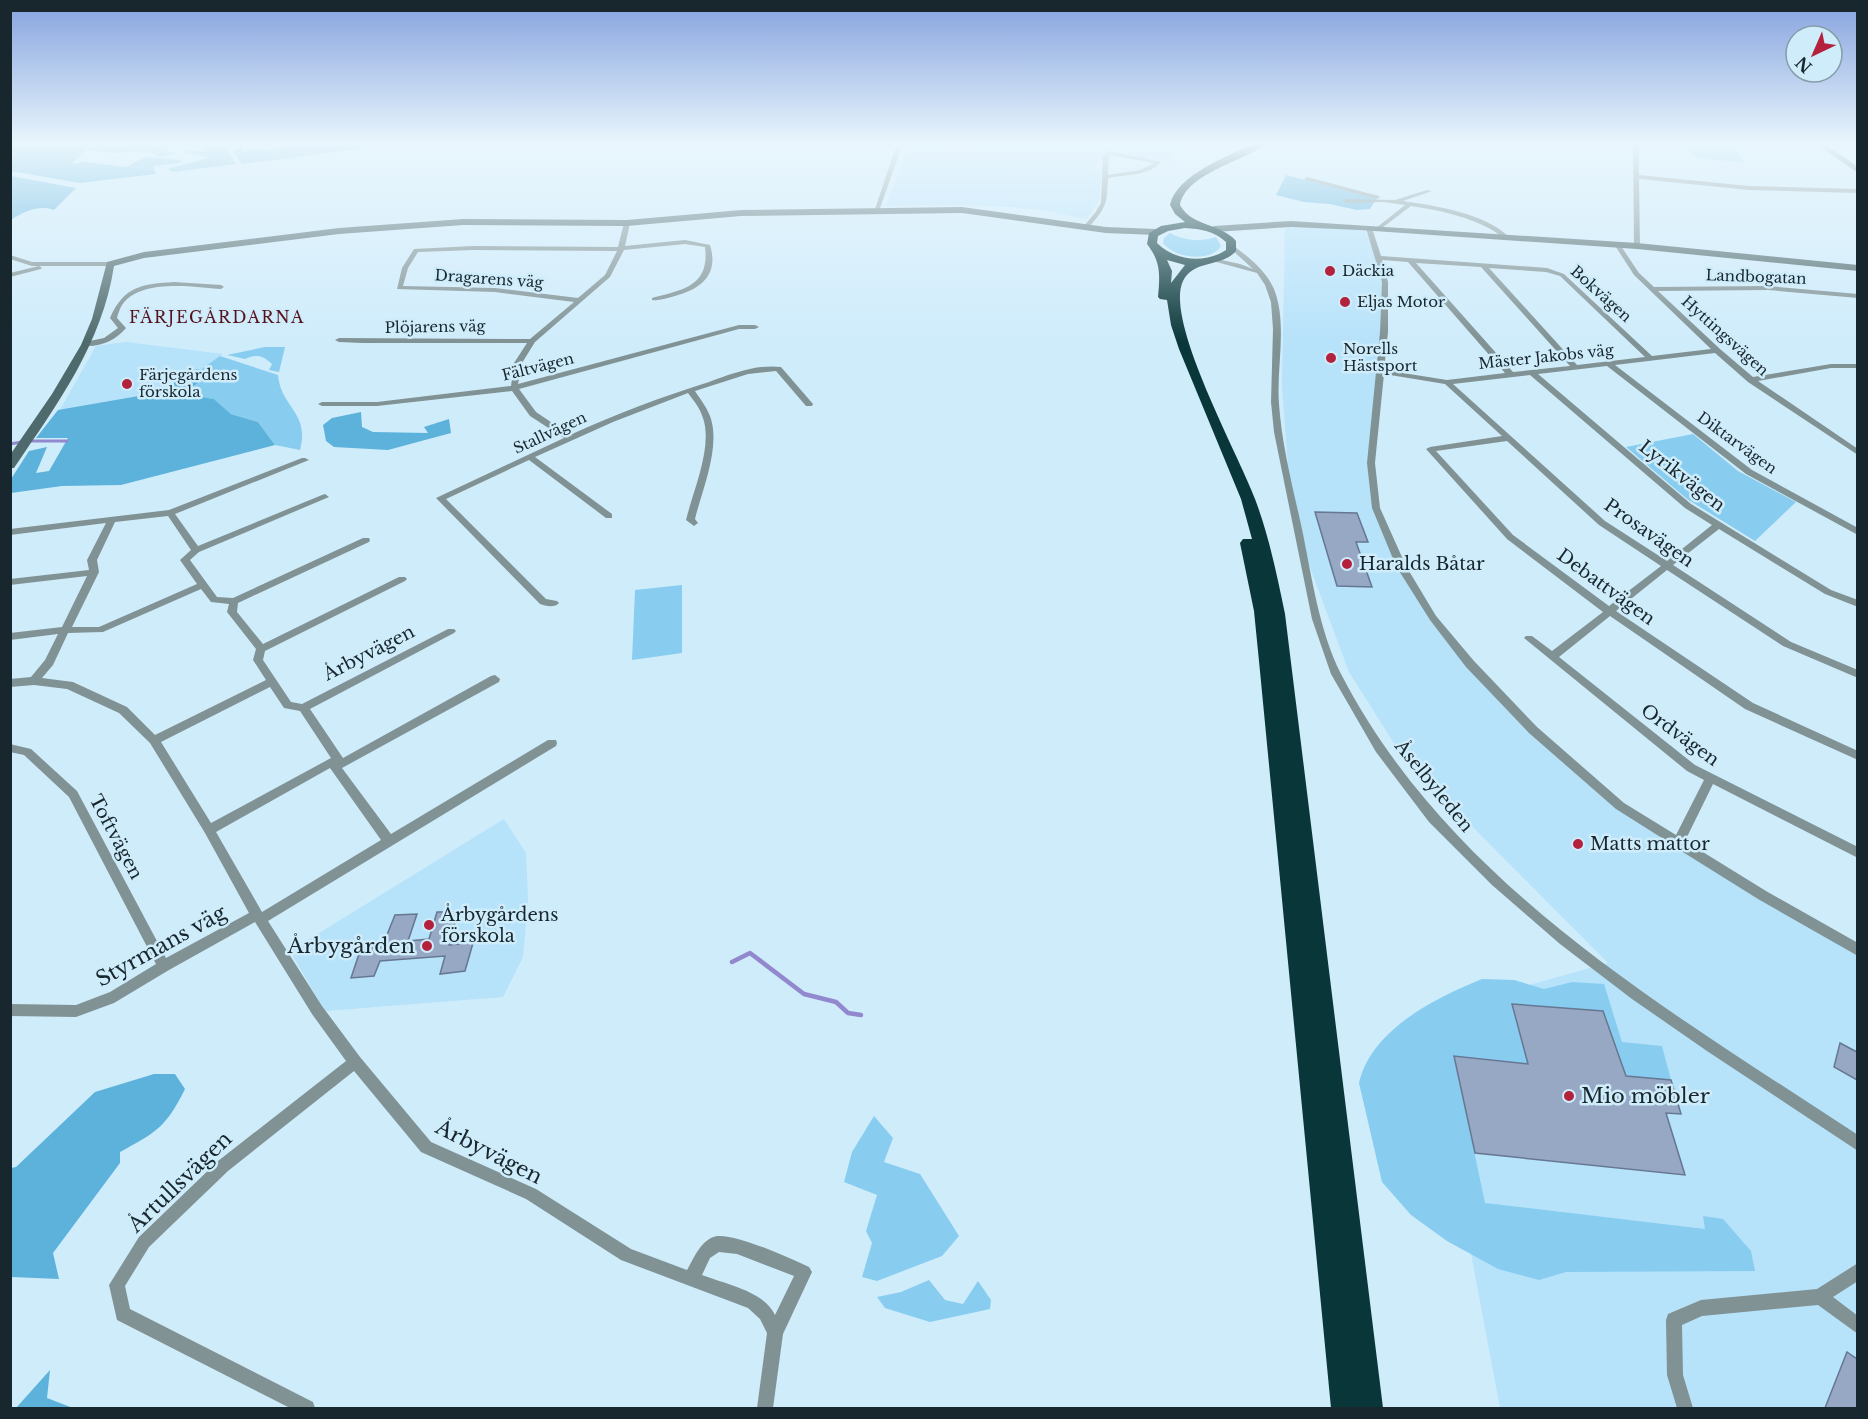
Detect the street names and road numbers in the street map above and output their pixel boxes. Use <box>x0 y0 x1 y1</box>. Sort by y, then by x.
street label: Bokvägen <box>1567 261 1636 326</box>
street label: Dragarens väg <box>434 265 545 292</box>
street label: Landbogatan <box>1705 265 1807 288</box>
street label: Hyttingsvägen <box>1678 292 1773 380</box>
street label: Plöjarens väg <box>384 316 487 337</box>
street label: Mäster Jakobs väg <box>1477 340 1615 373</box>
street label: Fältvägen <box>500 348 576 385</box>
street label: Stallvägen <box>510 407 589 458</box>
street label: Diktarvägen <box>1694 407 1781 478</box>
street label: Lyrikvägen <box>1635 436 1729 516</box>
street label: Prosavägen <box>1600 494 1698 572</box>
street label: Debattvägen <box>1553 544 1659 630</box>
street label: Årbyvägen <box>318 620 418 686</box>
street label: Ordvägen <box>1636 699 1724 771</box>
street label: Åselbyleden <box>1390 734 1479 836</box>
street label: Toftvägen <box>85 791 147 883</box>
street label: Styrmans väg <box>91 899 231 993</box>
street label: Årbyvägen <box>430 1114 547 1190</box>
street label: Årtullsvägen <box>122 1126 237 1239</box>

